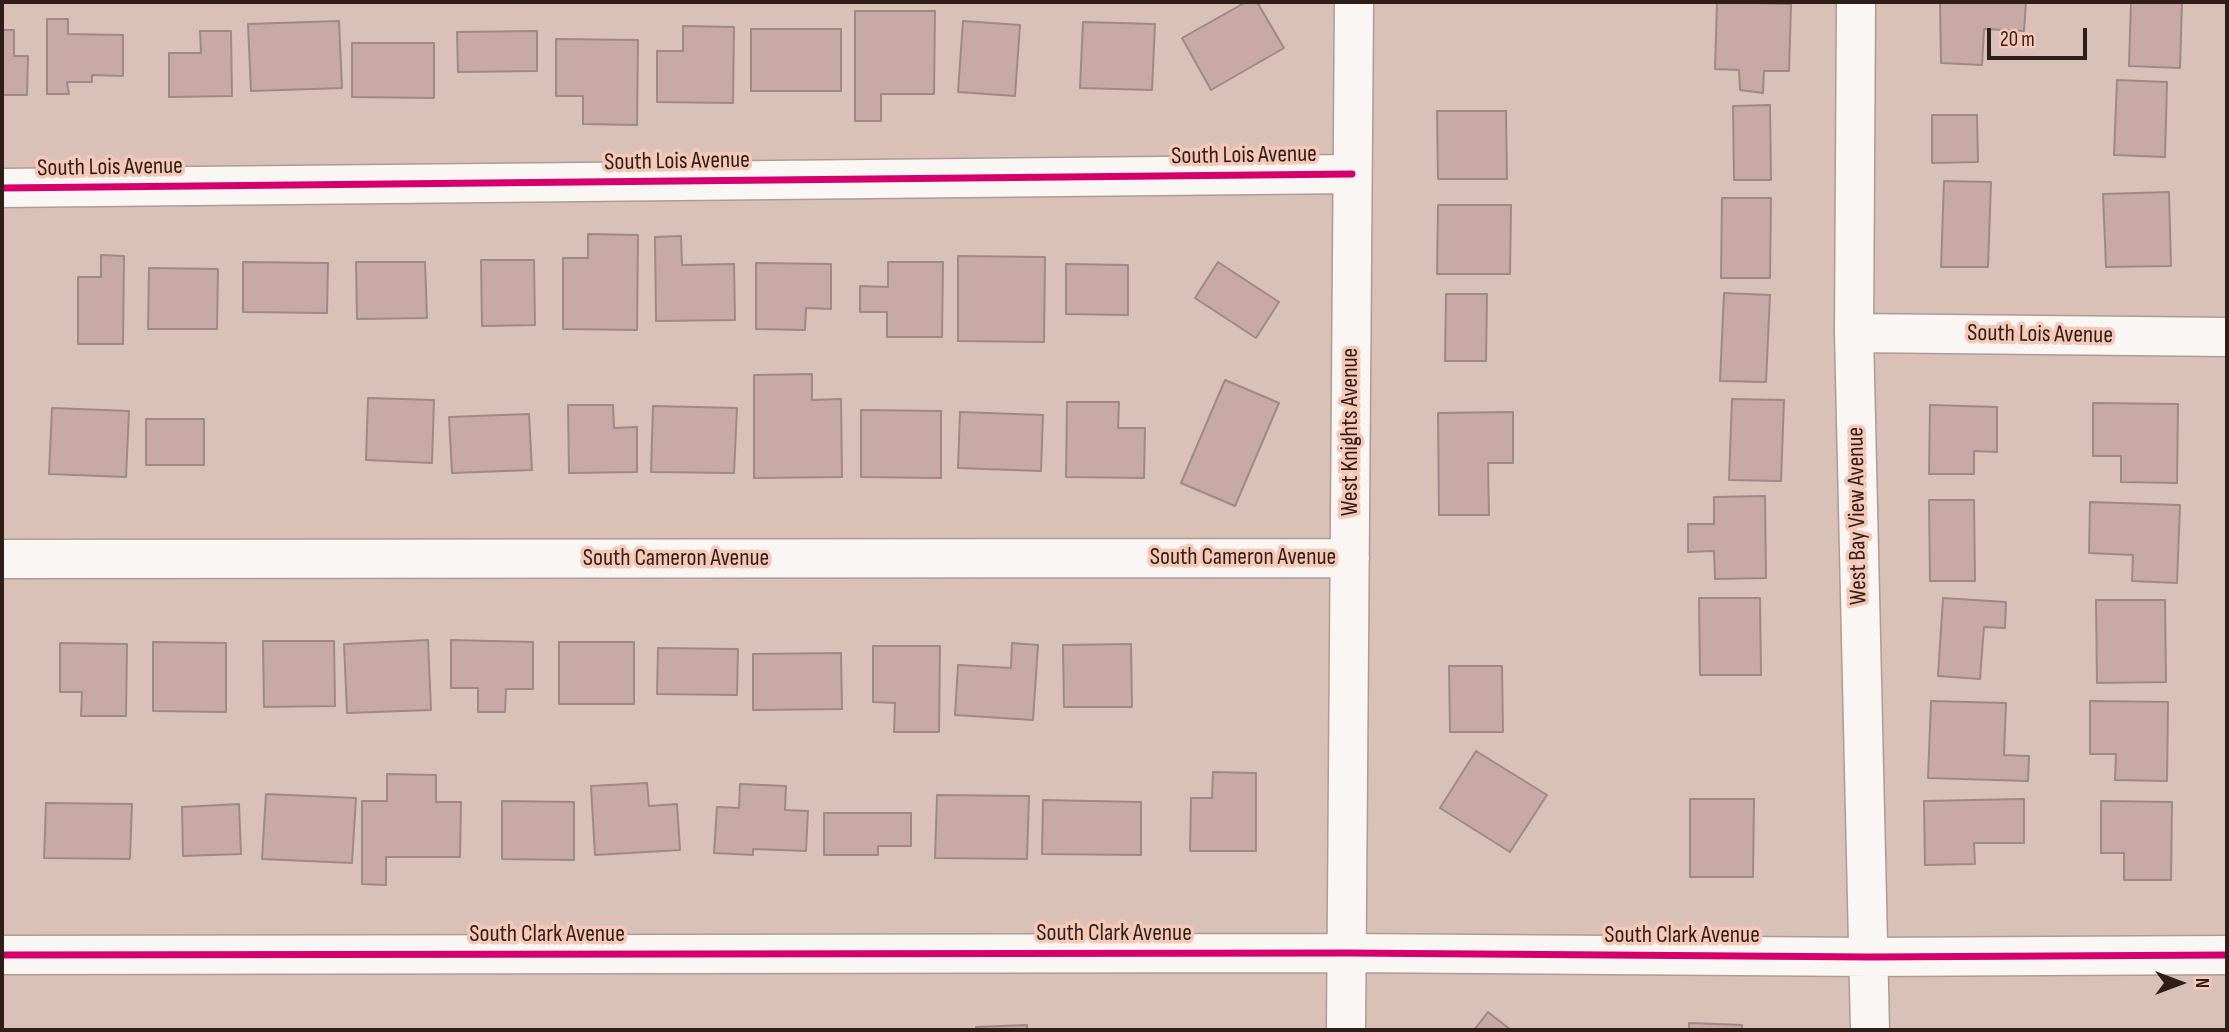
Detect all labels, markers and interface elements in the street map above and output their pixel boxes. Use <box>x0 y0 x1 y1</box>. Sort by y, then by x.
scale bar <box>1991 14 2091 58</box>
text: 20 m <box>2000 27 2035 52</box>
street label: South Lois Avenue <box>1171 140 1317 172</box>
street label: South Lois Avenue <box>604 146 750 178</box>
street label: South Lois Avenue <box>37 152 183 184</box>
street label: South Lois Avenue <box>1967 319 2113 351</box>
street label: West Knights Avenue <box>1337 348 1365 516</box>
street label: West Bay View Avenue <box>1842 427 1874 605</box>
street label: South Cameron Avenue <box>1150 544 1336 572</box>
street label: South Cameron Avenue <box>583 545 769 573</box>
street label: South Clark Avenue <box>1036 920 1192 948</box>
street label: South Clark Avenue <box>469 921 625 949</box>
street label: South Clark Avenue <box>1604 922 1760 950</box>
north arrow <box>2145 948 2215 1018</box>
text: N <box>2190 978 2213 988</box>

